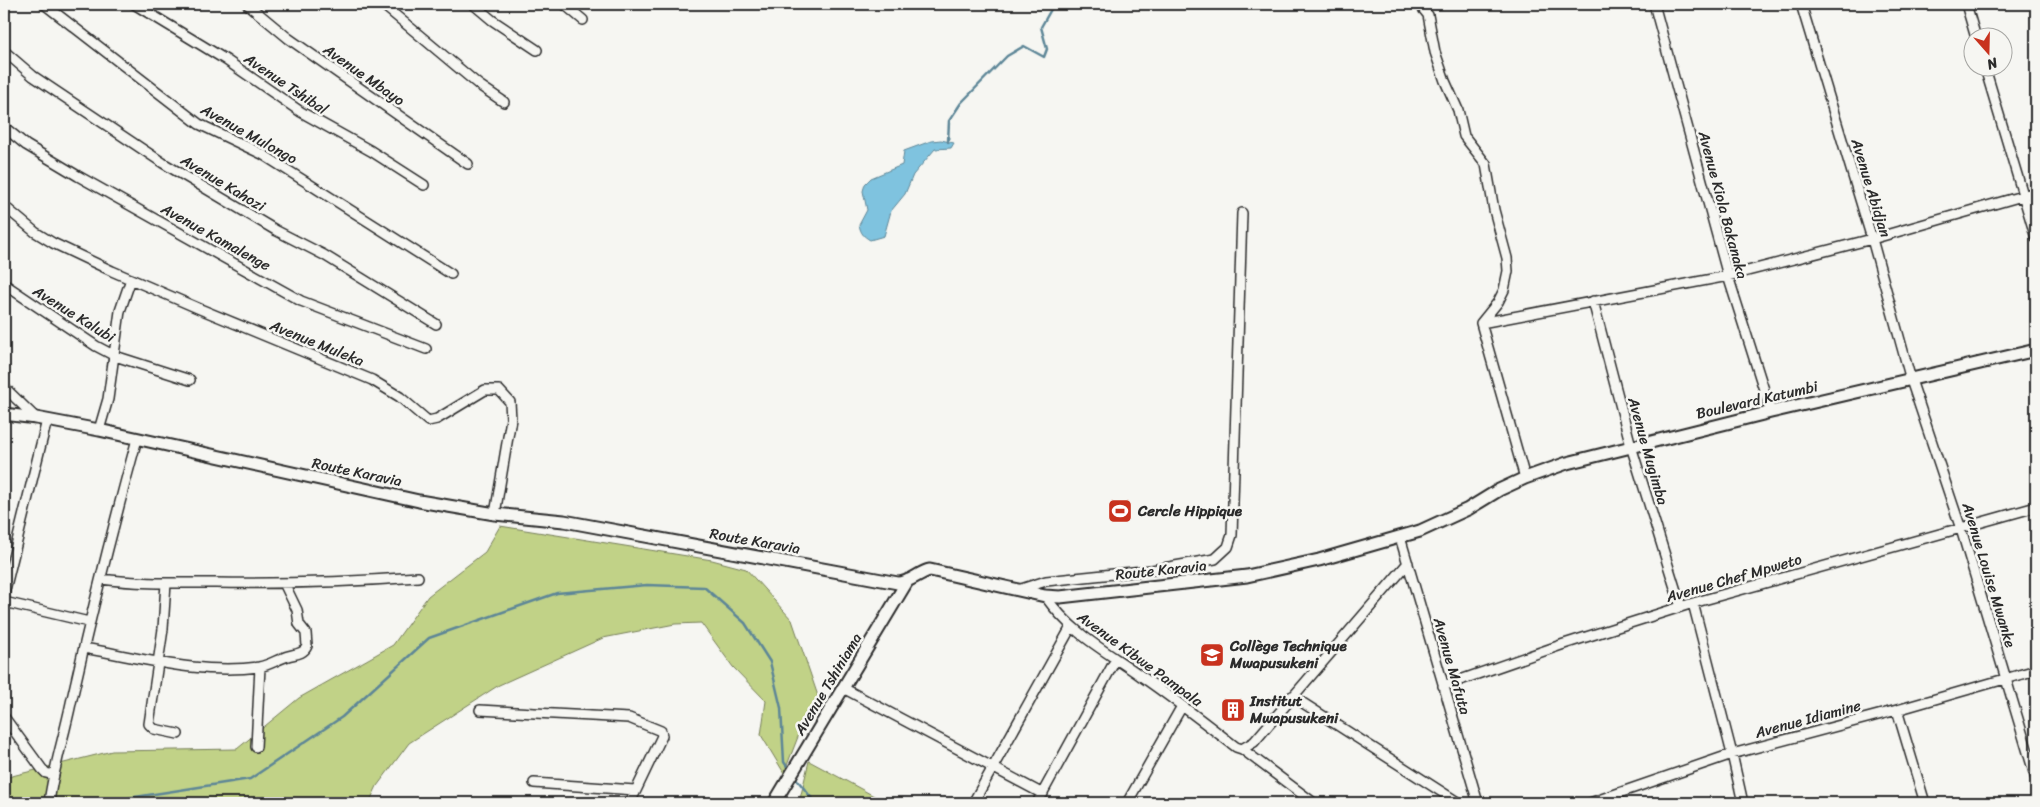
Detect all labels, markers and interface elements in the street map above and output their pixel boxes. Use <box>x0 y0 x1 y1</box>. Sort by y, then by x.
north arrow <box>1962 28 2012 78</box>
street label: Avenue Mbayo <box>317 37 411 113</box>
street label: Avenue Tshibal <box>238 46 334 122</box>
text: N <box>1983 50 2002 77</box>
street label: Avenue Mulongo <box>195 96 303 172</box>
street label: Avenue Kiola Bakanaka <box>1690 127 1755 282</box>
street label: Avenue Abidjan <box>1843 134 1898 241</box>
street label: Avenue Kahozi <box>175 147 271 219</box>
street label: Avenue Kamalenge <box>155 195 276 278</box>
street label: Avenue Kalubi <box>27 278 121 350</box>
street label: Avenue Muleka <box>265 312 368 374</box>
street label: Boulevard Katumbi <box>1694 373 1821 427</box>
street label: Avenue Mugimba <box>1620 393 1676 508</box>
street label: Route Karavia <box>310 450 405 494</box>
sports icon: Cercle Hippique <box>1107 498 1133 524</box>
place label: Cercle Hippique <box>1137 498 1243 524</box>
street label: Avenue Louise Mwanke <box>1954 498 2023 651</box>
street label: Route Karavia <box>708 520 803 562</box>
street label: Avenue Chef Mpweto <box>1662 546 1805 610</box>
street label: Route Karavia <box>1114 552 1208 588</box>
street label: Avenue Kibwe Pampala <box>1071 604 1209 714</box>
street label: Avenue Mafuta <box>1425 613 1478 718</box>
street label: Avenue Tshiniama <box>787 627 869 741</box>
place label: Collège Technique Mwapusukeni <box>1229 633 1348 676</box>
school or university icon: Collège Technique Mwapusukeni <box>1199 642 1225 668</box>
place label: Institut Mwapusukeni <box>1249 688 1339 731</box>
street label: Avenue Idiamine <box>1751 692 1864 746</box>
building icon: Institut Mwapusukeni <box>1220 697 1246 723</box>

